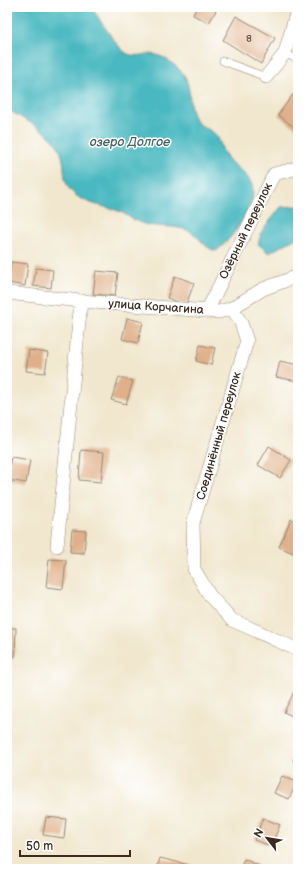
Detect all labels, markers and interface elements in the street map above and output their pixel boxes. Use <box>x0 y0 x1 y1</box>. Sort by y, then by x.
house number: 8 <box>246 33 252 45</box>
water label: озеро Долгое <box>90 134 171 150</box>
street label: Озёрный переулок <box>216 180 276 282</box>
street label: улица Корчагина <box>108 296 204 318</box>
street label: Соединённый переулок <box>193 369 245 502</box>
north arrow <box>247 818 287 858</box>
text: N <box>251 826 267 840</box>
scale bar <box>20 832 130 858</box>
text: 50 m <box>26 839 53 854</box>

